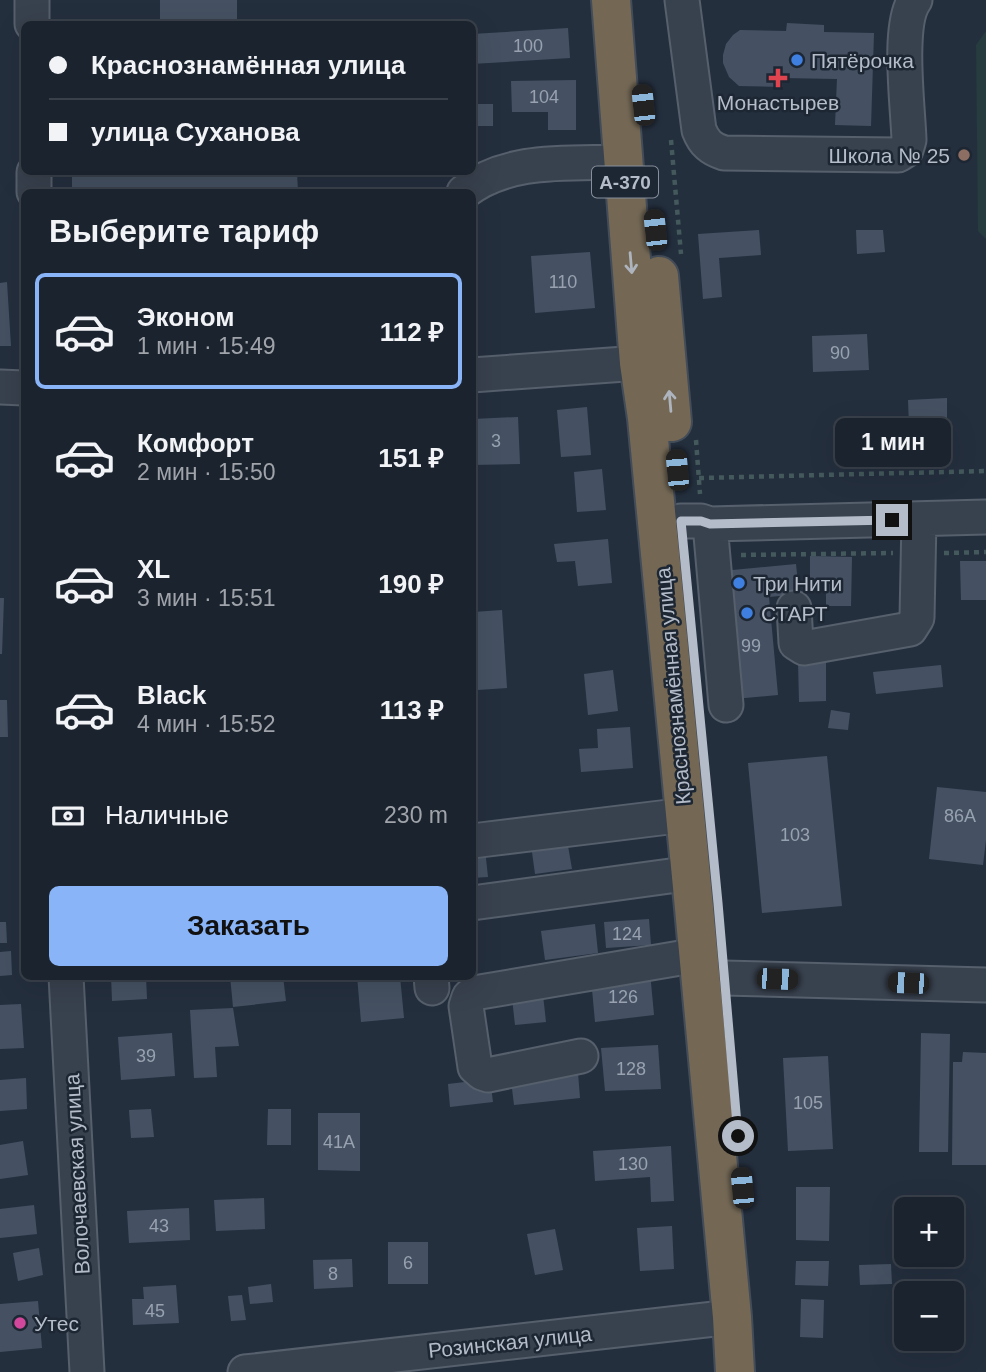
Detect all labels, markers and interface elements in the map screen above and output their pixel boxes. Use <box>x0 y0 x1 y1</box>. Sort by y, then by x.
house number: 100 <box>513 36 543 56</box>
place label: Пятёрочка <box>811 49 914 72</box>
text: Краснознамённая улица <box>91 50 405 80</box>
marker: Пятёрочка <box>789 52 805 68</box>
marker: Монастырев <box>770 70 786 86</box>
car <box>631 83 656 127</box>
house number: 104 <box>529 87 559 107</box>
place label: Монастырев <box>717 91 839 114</box>
text: улица Суханова <box>91 117 300 147</box>
place label: Школа № 25 <box>829 144 950 167</box>
marker: Школа № 25 <box>956 147 972 163</box>
road number: А-370 <box>592 166 658 198</box>
car <box>643 208 668 252</box>
text: Выберите тариф <box>49 213 319 249</box>
one-way arrow <box>625 252 638 274</box>
house number: 110 <box>549 272 577 292</box>
icon: car <box>53 300 116 363</box>
text: Эконом <box>137 302 235 332</box>
text: 112 ₽ <box>380 317 444 347</box>
text: 1 мин · 15:49 <box>137 333 276 359</box>
house number: 90 <box>830 343 850 363</box>
one-way arrow <box>663 390 676 413</box>
callout: 1 мин <box>834 419 950 468</box>
icon: car <box>53 426 116 489</box>
text: Комфорт <box>137 428 254 458</box>
text: 1 мин <box>861 429 925 455</box>
house number: 3 <box>491 431 501 451</box>
text: 151 ₽ <box>378 443 444 473</box>
car <box>665 448 690 492</box>
text: 2 мин · 15:50 <box>137 459 276 485</box>
route end <box>876 504 908 536</box>
icon: car <box>53 552 116 615</box>
text: XL <box>137 554 170 584</box>
street label: Краснознамённая улица <box>651 566 695 806</box>
text: 190 ₽ <box>378 569 444 599</box>
place label: Три Нити <box>753 572 842 595</box>
marker: Три Нити <box>731 575 747 591</box>
text: 3 мин · 15:51 <box>137 585 276 611</box>
place label: СТАРТ <box>761 602 828 625</box>
marker: СТАРТ <box>739 605 755 621</box>
house number: 99 <box>741 636 761 656</box>
icon: car <box>53 678 116 741</box>
text: Black <box>137 680 206 710</box>
text: 113 ₽ <box>380 695 444 725</box>
text: 4 мин · 15:52 <box>137 711 276 737</box>
icon: cash <box>49 797 87 835</box>
text: Наличные <box>105 800 229 830</box>
text: 230 m <box>384 802 448 828</box>
house number: 86А <box>944 806 976 826</box>
house number: 103 <box>780 825 810 845</box>
button: Заказать <box>49 886 448 966</box>
house number: 124 <box>612 924 642 944</box>
car <box>756 968 799 990</box>
car <box>887 972 930 994</box>
house number: 126 <box>608 987 638 1007</box>
house number: 39 <box>136 1046 156 1066</box>
house number: 128 <box>616 1059 646 1079</box>
street label: Волочаевская улица <box>60 1073 94 1275</box>
house number: 105 <box>793 1093 823 1113</box>
route start <box>722 1120 754 1152</box>
house number: 41А <box>323 1132 355 1152</box>
house number: 130 <box>618 1154 648 1174</box>
car <box>730 1166 755 1210</box>
map controls <box>894 1197 964 1351</box>
button: + <box>894 1197 964 1267</box>
house number: 43 <box>149 1216 169 1236</box>
house number: 6 <box>403 1253 413 1273</box>
house number: 8 <box>328 1264 338 1284</box>
button: − <box>894 1281 964 1351</box>
house number: 45 <box>145 1301 165 1321</box>
place label: Утес <box>34 1312 79 1335</box>
marker: Утес <box>12 1315 28 1331</box>
street label: Розинская улица <box>427 1322 593 1362</box>

